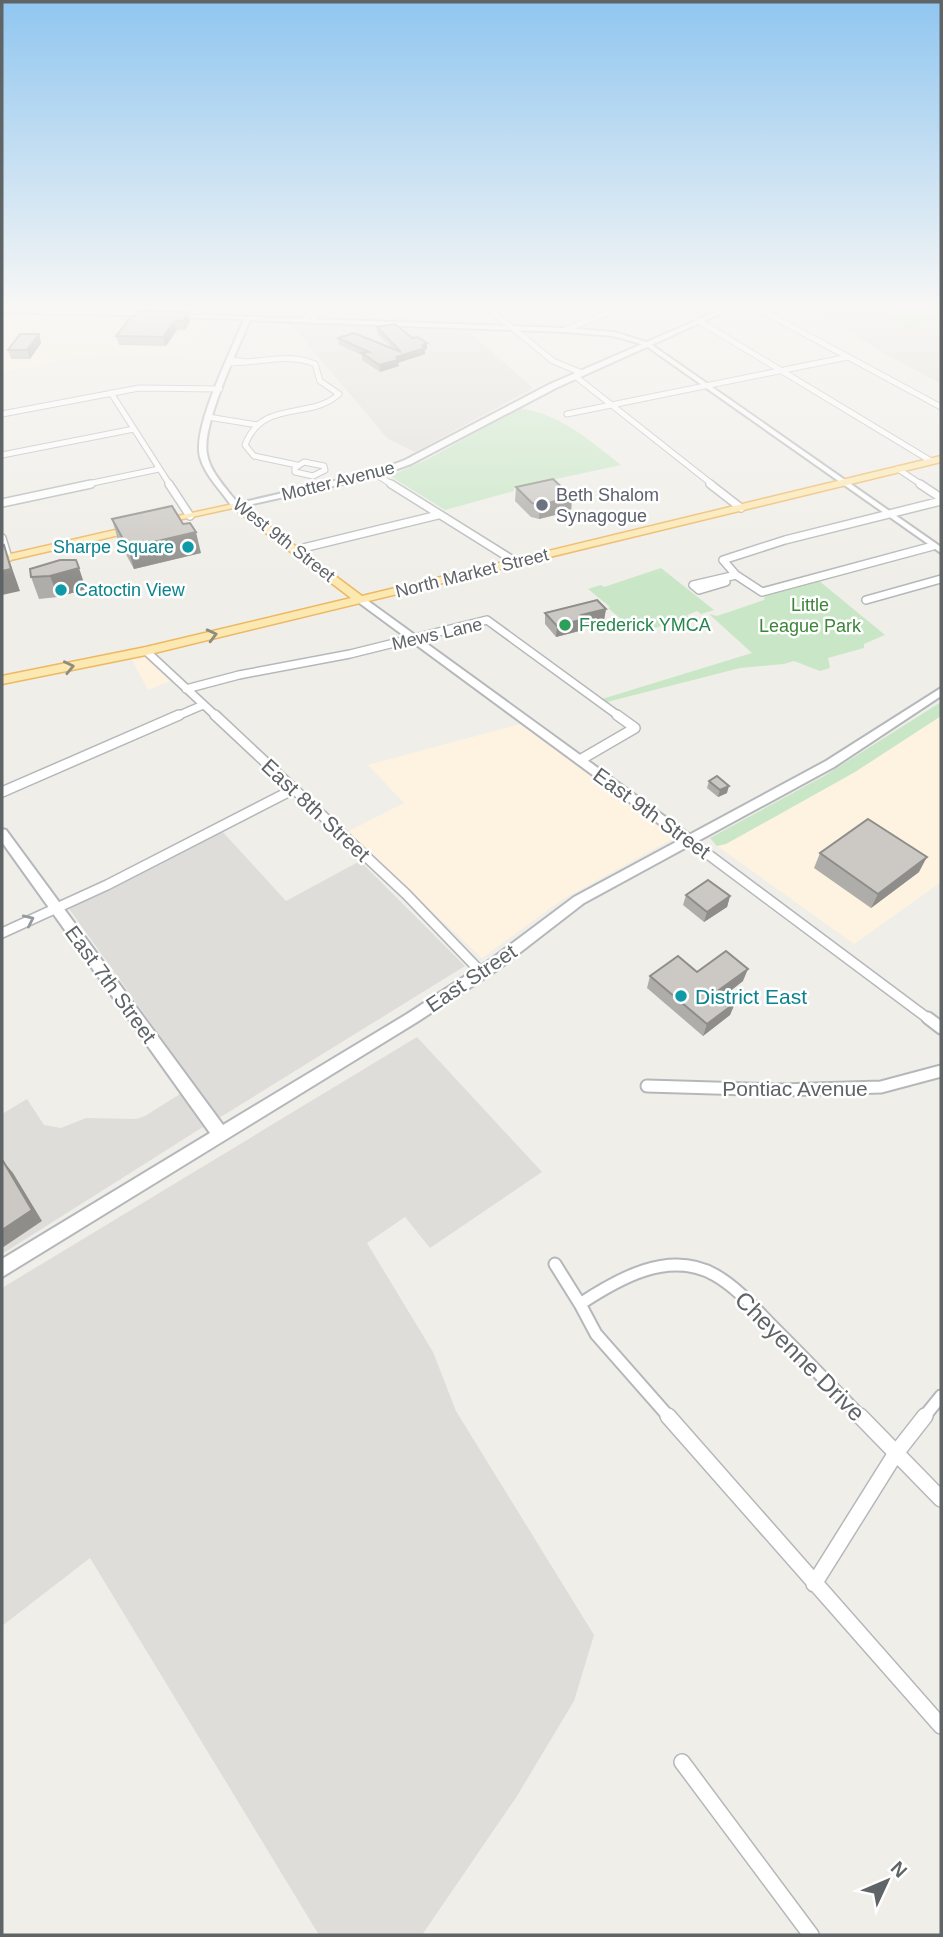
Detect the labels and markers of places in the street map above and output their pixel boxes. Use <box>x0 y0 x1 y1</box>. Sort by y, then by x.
place label: Beth Shalom Synagogue <box>556 485 659 526</box>
marker: Beth Shalom Synagogue <box>534 497 550 513</box>
place label: Sharpe Square <box>53 537 174 557</box>
marker: Sharpe Square <box>180 539 196 555</box>
place label: Catoctin View <box>75 580 186 600</box>
marker: Catoctin View <box>53 582 69 598</box>
place label: Frederick YMCA <box>579 615 711 635</box>
marker: Frederick YMCA <box>557 617 573 633</box>
place label: District East <box>695 985 807 1008</box>
marker: District East <box>673 988 689 1004</box>

